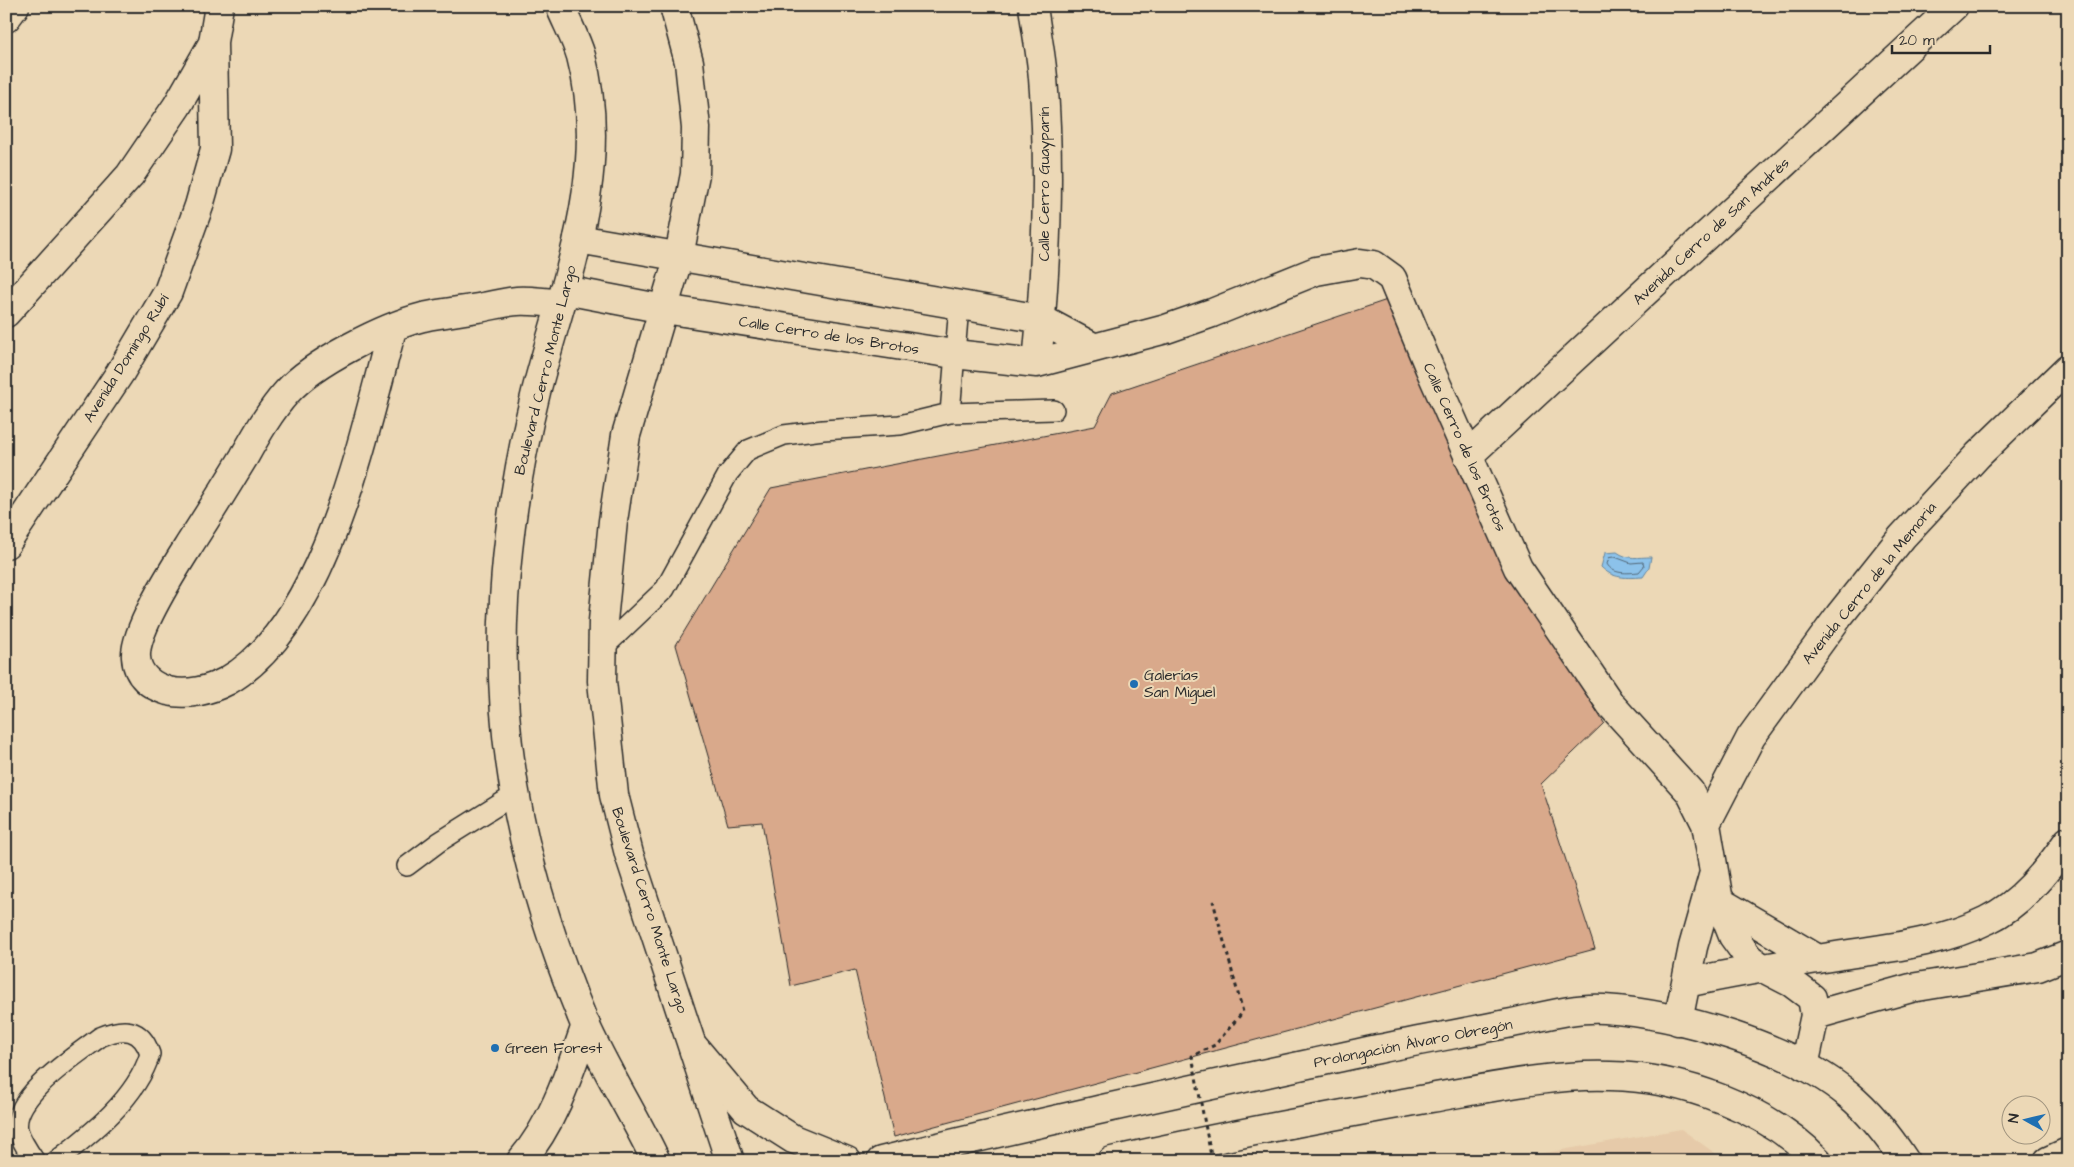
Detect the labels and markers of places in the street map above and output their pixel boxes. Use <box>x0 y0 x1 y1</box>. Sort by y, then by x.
place label: Galerías San Miguel <box>1144 665 1215 704</box>
marker: Galerías San Miguel <box>1128 678 1140 690</box>
place label: Green Forest <box>505 1038 602 1059</box>
marker: Green Forest <box>489 1042 501 1054</box>

